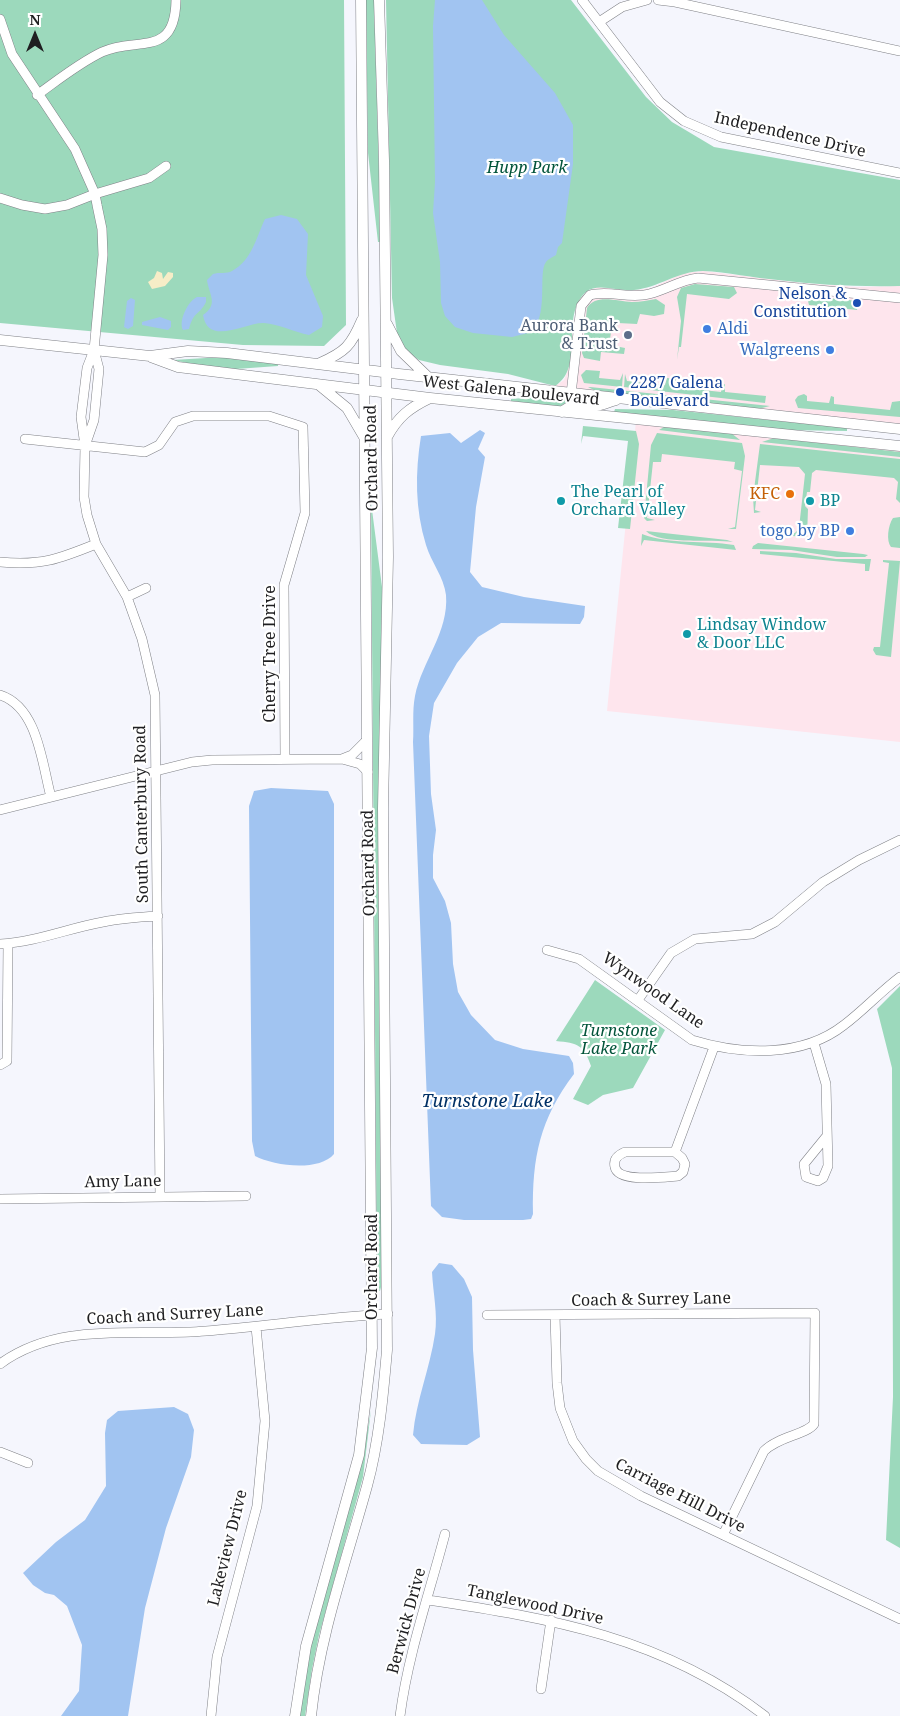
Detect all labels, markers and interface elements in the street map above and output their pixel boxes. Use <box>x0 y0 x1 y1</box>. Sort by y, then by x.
north arrow <box>10 10 60 60</box>
text: N <box>29 10 41 29</box>
street label: Independence Drive <box>712 108 868 162</box>
park label: Hupp Park <box>487 158 567 178</box>
place label: Nelson & Constitution <box>754 284 847 322</box>
marker: Nelson & Constitution <box>851 297 863 309</box>
place label: Aurora Bank & Trust <box>521 316 618 354</box>
place label: Aldi <box>717 319 748 339</box>
marker: Aldi <box>701 323 713 335</box>
marker: Aurora Bank & Trust <box>622 329 634 341</box>
place label: Walgreens <box>740 340 820 360</box>
marker: Walgreens <box>824 344 836 356</box>
street label: West Galena Boulevard <box>422 372 600 410</box>
place label: 2287 Galena Boulevard <box>630 373 723 411</box>
marker: 2287 Galena Boulevard <box>614 386 626 398</box>
street label: Orchard Road <box>361 405 383 511</box>
place label: The Pearl of Orchard Valley <box>571 482 685 520</box>
place label: KFC <box>750 484 780 504</box>
marker: KFC <box>784 488 796 500</box>
place label: BP <box>820 491 840 511</box>
marker: The Pearl of Orchard Valley <box>555 495 567 507</box>
marker: BP <box>804 495 816 507</box>
place label: togo by BP <box>760 521 840 541</box>
marker: togo by BP <box>844 525 856 537</box>
street label: Cherry Tree Drive <box>260 585 280 723</box>
place label: Lindsay Window & Door LLC <box>697 615 826 653</box>
marker: Lindsay Window & Door LLC <box>681 628 693 640</box>
street label: South Canterbury Road <box>131 725 153 903</box>
street label: Orchard Road <box>358 810 380 916</box>
street label: Wynwood Lane <box>598 949 708 1033</box>
park label: Turnstone Lake Park <box>581 1021 657 1059</box>
water label: Turnstone Lake <box>421 1091 553 1113</box>
street label: Amy Lane <box>84 1172 162 1192</box>
street label: Orchard Road <box>362 1214 382 1320</box>
street label: Coach & Surrey Lane <box>571 1289 731 1311</box>
street label: Coach and Surrey Lane <box>86 1301 264 1329</box>
street label: Carriage Hill Drive <box>612 1455 748 1537</box>
street label: Lakeview Drive <box>204 1488 252 1608</box>
street label: Berwick Drive <box>384 1566 430 1676</box>
street label: Tanglewood Drive <box>465 1581 605 1629</box>

